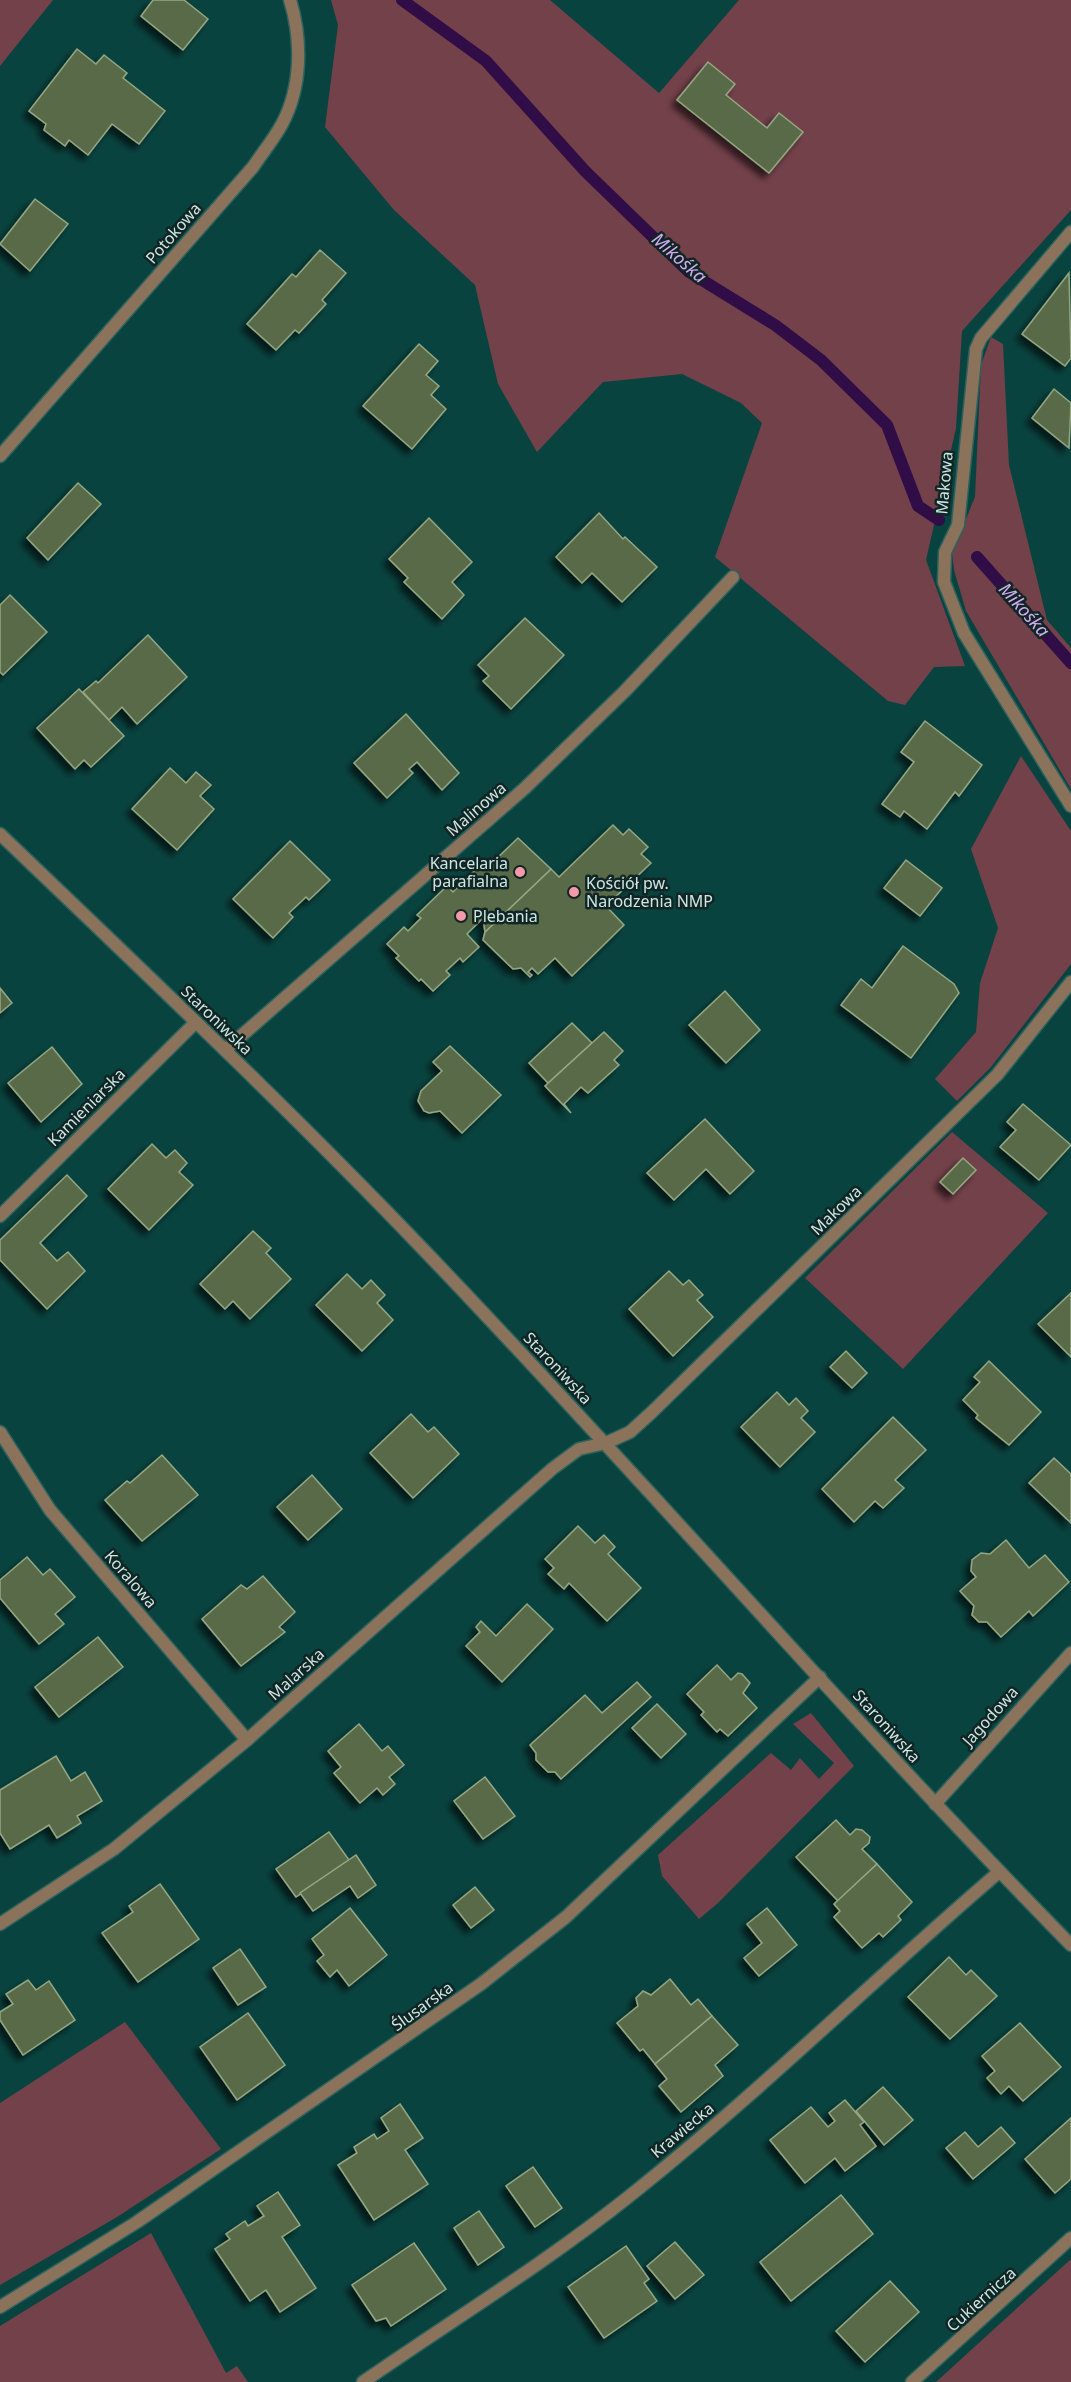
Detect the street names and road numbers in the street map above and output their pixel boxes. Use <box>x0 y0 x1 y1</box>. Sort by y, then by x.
street label: Potokowa <box>140 198 206 268</box>
street label: Makowa <box>930 451 958 515</box>
street label: Malinowa <box>441 777 511 841</box>
street label: Staroniwska <box>177 980 257 1060</box>
street label: Kamieniarska <box>42 1063 130 1151</box>
street label: Makowa <box>806 1180 866 1240</box>
street label: Staroniwska <box>519 1327 597 1409</box>
street label: Koralowa <box>100 1545 162 1613</box>
street label: Malarska <box>263 1643 329 1705</box>
street label: Jagodowa <box>956 1681 1023 1752</box>
street label: Staroniwska <box>848 1685 926 1767</box>
street label: Ślusarska <box>387 1976 457 2036</box>
street label: Krawiecka <box>646 2097 718 2163</box>
street label: Cukiernicza <box>941 2262 1021 2336</box>

